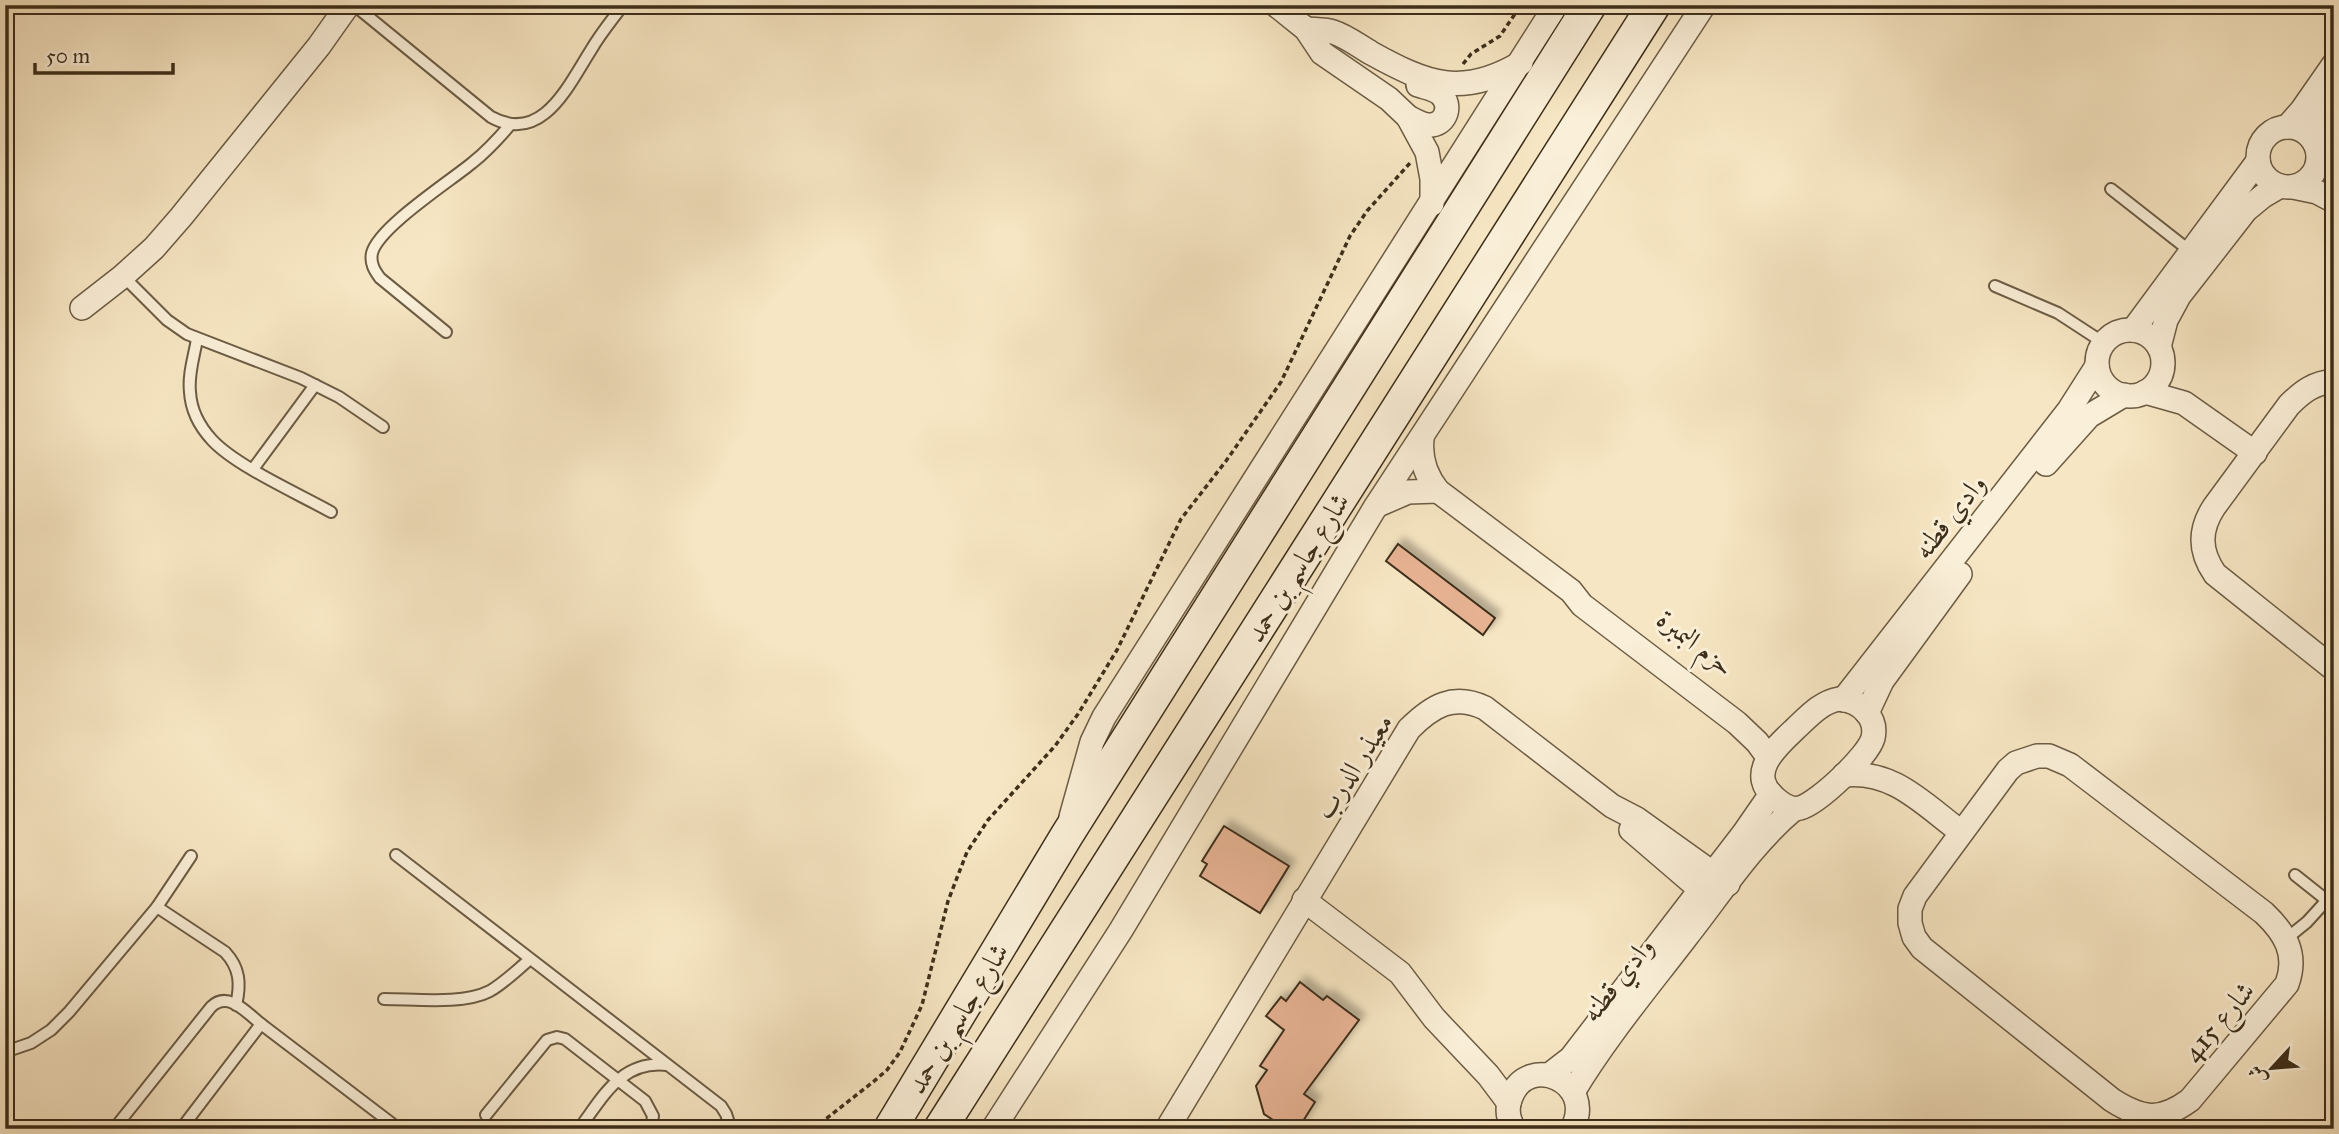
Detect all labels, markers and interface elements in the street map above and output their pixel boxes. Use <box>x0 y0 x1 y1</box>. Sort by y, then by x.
scale bar <box>35 32 173 76</box>
text: 50 m <box>46 43 91 69</box>
street label: وادي قطنه <box>1905 467 1997 569</box>
street label: شارع جاسم بن حمد <box>1238 486 1366 654</box>
street label: حزم البمبرة <box>1645 601 1742 689</box>
street label: معيذر الدرب <box>1306 707 1401 826</box>
street label: وادي قطنه <box>1573 930 1665 1032</box>
street label: شارع جاسم بن حمد <box>899 936 1025 1105</box>
street label: شارع 415 <box>2175 974 2267 1072</box>
north arrow <box>2238 1032 2308 1102</box>
text: ش <box>2243 1062 2272 1089</box>

